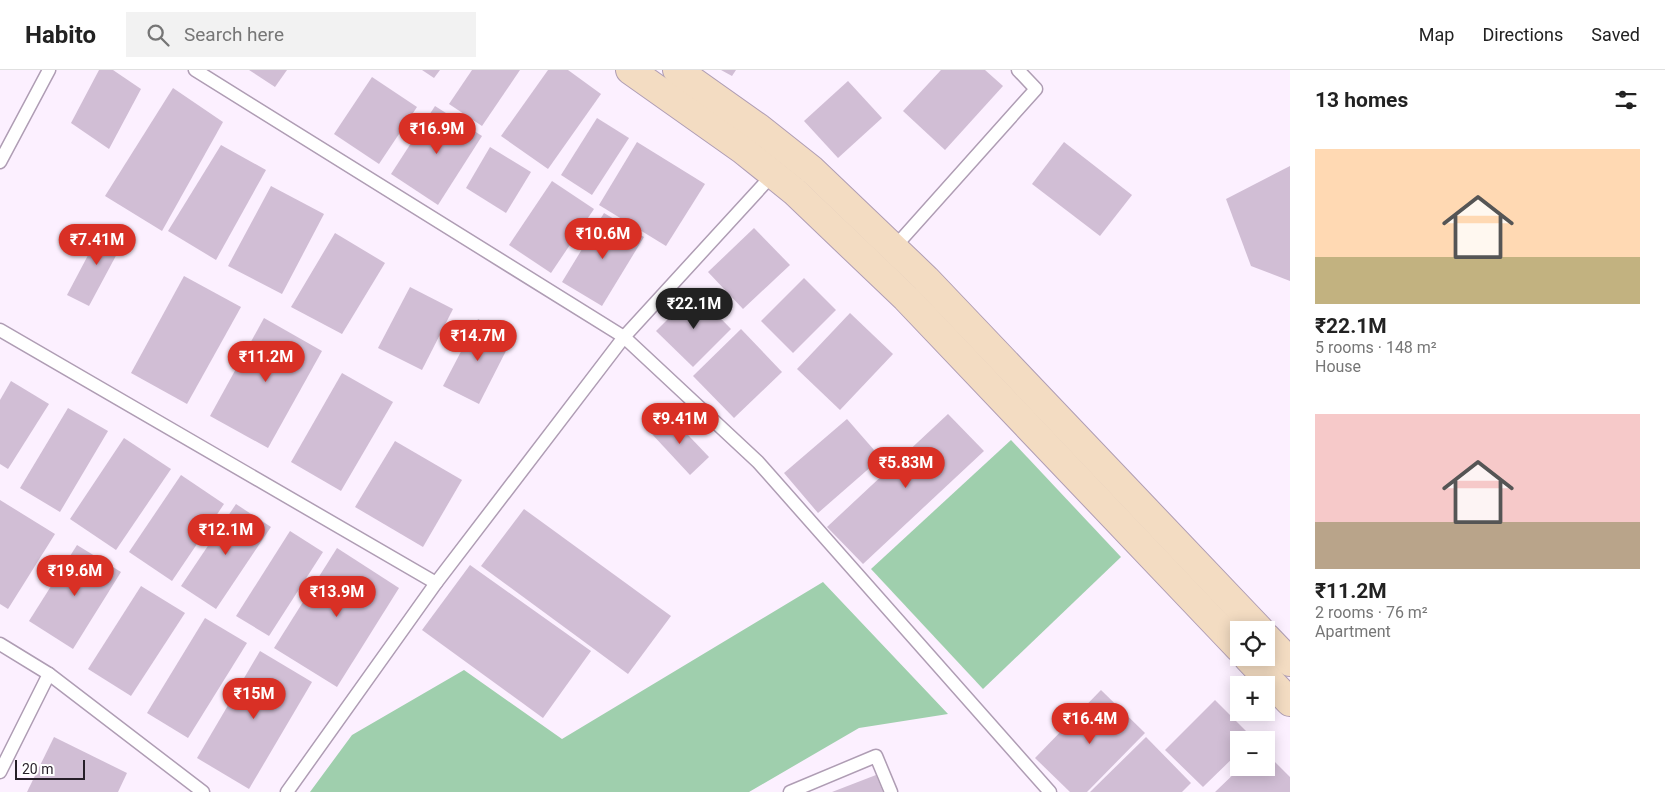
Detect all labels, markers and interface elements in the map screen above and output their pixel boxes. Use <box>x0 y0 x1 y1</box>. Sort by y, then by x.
search box <box>126 12 476 57</box>
text: Habito <box>25 21 96 49</box>
icon: search <box>144 21 172 49</box>
text: Search here <box>184 23 284 46</box>
text: Map <box>1419 24 1454 45</box>
text: Directions <box>1482 24 1563 45</box>
text: Saved <box>1591 24 1640 45</box>
icon: filters <box>1612 86 1640 114</box>
text: 13 homes <box>1315 88 1408 112</box>
pin: ₹16.9M <box>396 112 478 155</box>
text: ₹16.9M <box>410 119 464 138</box>
icon: home <box>1433 182 1523 272</box>
pin: ₹10.6M <box>562 218 644 260</box>
pin: ₹7.41M <box>56 224 138 266</box>
text: ₹10.6M <box>576 224 630 243</box>
text: ₹7.41M <box>70 230 124 249</box>
pin: ₹22.1M <box>653 288 735 330</box>
text: ₹22.1M <box>667 294 721 313</box>
text: ₹22.1M <box>1315 314 1387 338</box>
pin: ₹14.7M <box>437 320 519 362</box>
text: ₹14.7M <box>451 326 505 345</box>
text: 5 rooms · 148 m² <box>1315 338 1437 357</box>
pin: ₹11.2M <box>225 340 307 383</box>
text: ₹11.2M <box>239 347 293 366</box>
text: House <box>1315 357 1361 376</box>
pin: ₹9.41M <box>639 402 721 445</box>
text: ₹9.41M <box>653 409 707 428</box>
pin: ₹5.83M <box>865 446 947 489</box>
icon: home <box>1433 447 1523 537</box>
text: ₹5.83M <box>879 453 933 472</box>
pin: ₹12.1M <box>185 514 267 556</box>
text: ₹12.1M <box>199 520 253 539</box>
pin: ₹19.6M <box>34 554 116 597</box>
text: ₹19.6M <box>48 561 102 580</box>
pin: ₹13.9M <box>296 576 378 618</box>
text: ₹11.2M <box>1315 579 1387 603</box>
text: ₹13.9M <box>310 582 364 601</box>
text: 2 rooms · 76 m² <box>1315 603 1428 622</box>
map controls <box>1230 621 1275 776</box>
button: locate <box>1230 621 1275 666</box>
text: Apartment <box>1315 622 1391 641</box>
button: + <box>1230 676 1275 721</box>
pin: ₹15M <box>224 678 284 720</box>
text: ₹15M <box>234 684 274 703</box>
pin: ₹16.4M <box>1049 702 1131 745</box>
text: ₹16.4M <box>1063 709 1117 728</box>
button: − <box>1230 731 1275 776</box>
scale bar <box>15 757 85 780</box>
text: 20 m <box>22 761 54 777</box>

